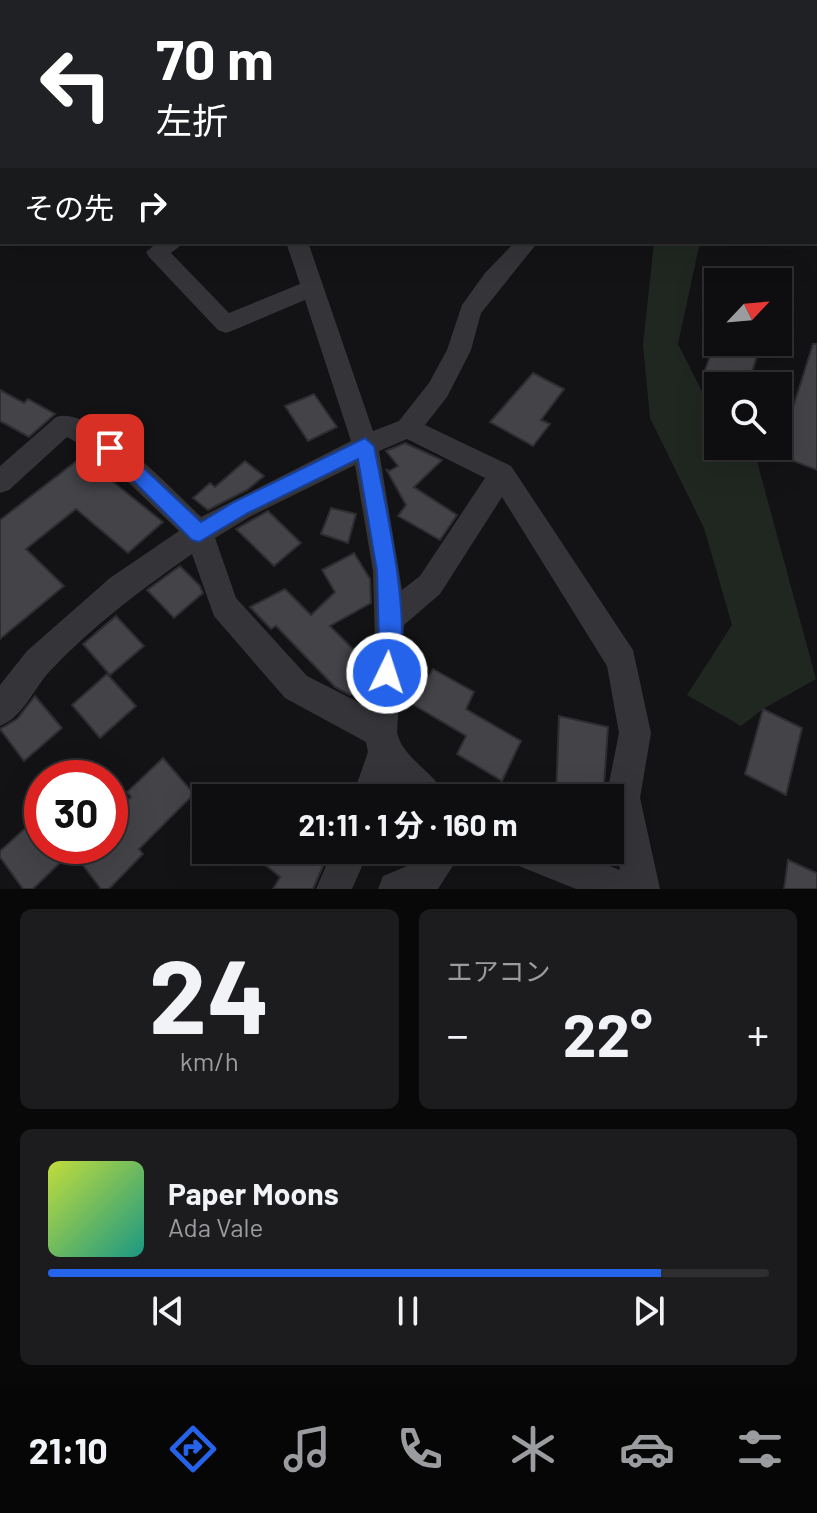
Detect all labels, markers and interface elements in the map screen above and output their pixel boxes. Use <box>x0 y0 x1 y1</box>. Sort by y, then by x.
text: 70 m <box>156 24 274 91</box>
icon: left <box>24 32 128 136</box>
text: 左折 <box>156 98 228 141</box>
icon: right <box>130 184 174 228</box>
text: その先 <box>24 189 114 225</box>
north arrow <box>704 268 792 356</box>
map controls <box>704 268 792 460</box>
button: search <box>704 372 792 460</box>
pin <box>76 414 144 482</box>
icon: arrive <box>88 426 132 470</box>
position arrow <box>345 631 429 715</box>
speed limit sign: 30 <box>24 760 128 864</box>
text: 21:11 · 1 分 · 160 m <box>298 806 518 842</box>
text: 24 <box>149 930 270 1055</box>
text: エアコン <box>447 955 551 986</box>
text: 22° <box>563 997 653 1069</box>
text: − <box>447 1007 469 1060</box>
text: + <box>747 1007 769 1060</box>
text: km/h <box>180 1045 239 1076</box>
text: Paper Moons <box>168 1175 339 1211</box>
text: Ada Vale <box>168 1211 263 1242</box>
icon: previous <box>146 1289 190 1333</box>
icon: pause <box>386 1289 430 1333</box>
icon: next <box>627 1289 671 1333</box>
icon: directions <box>165 1421 221 1477</box>
icon: music <box>279 1421 335 1477</box>
icon: phone <box>392 1421 448 1477</box>
icon: climate <box>505 1421 561 1477</box>
icon: car <box>619 1421 675 1477</box>
icon: filters <box>732 1421 788 1477</box>
text: 21:10 <box>29 1428 108 1471</box>

